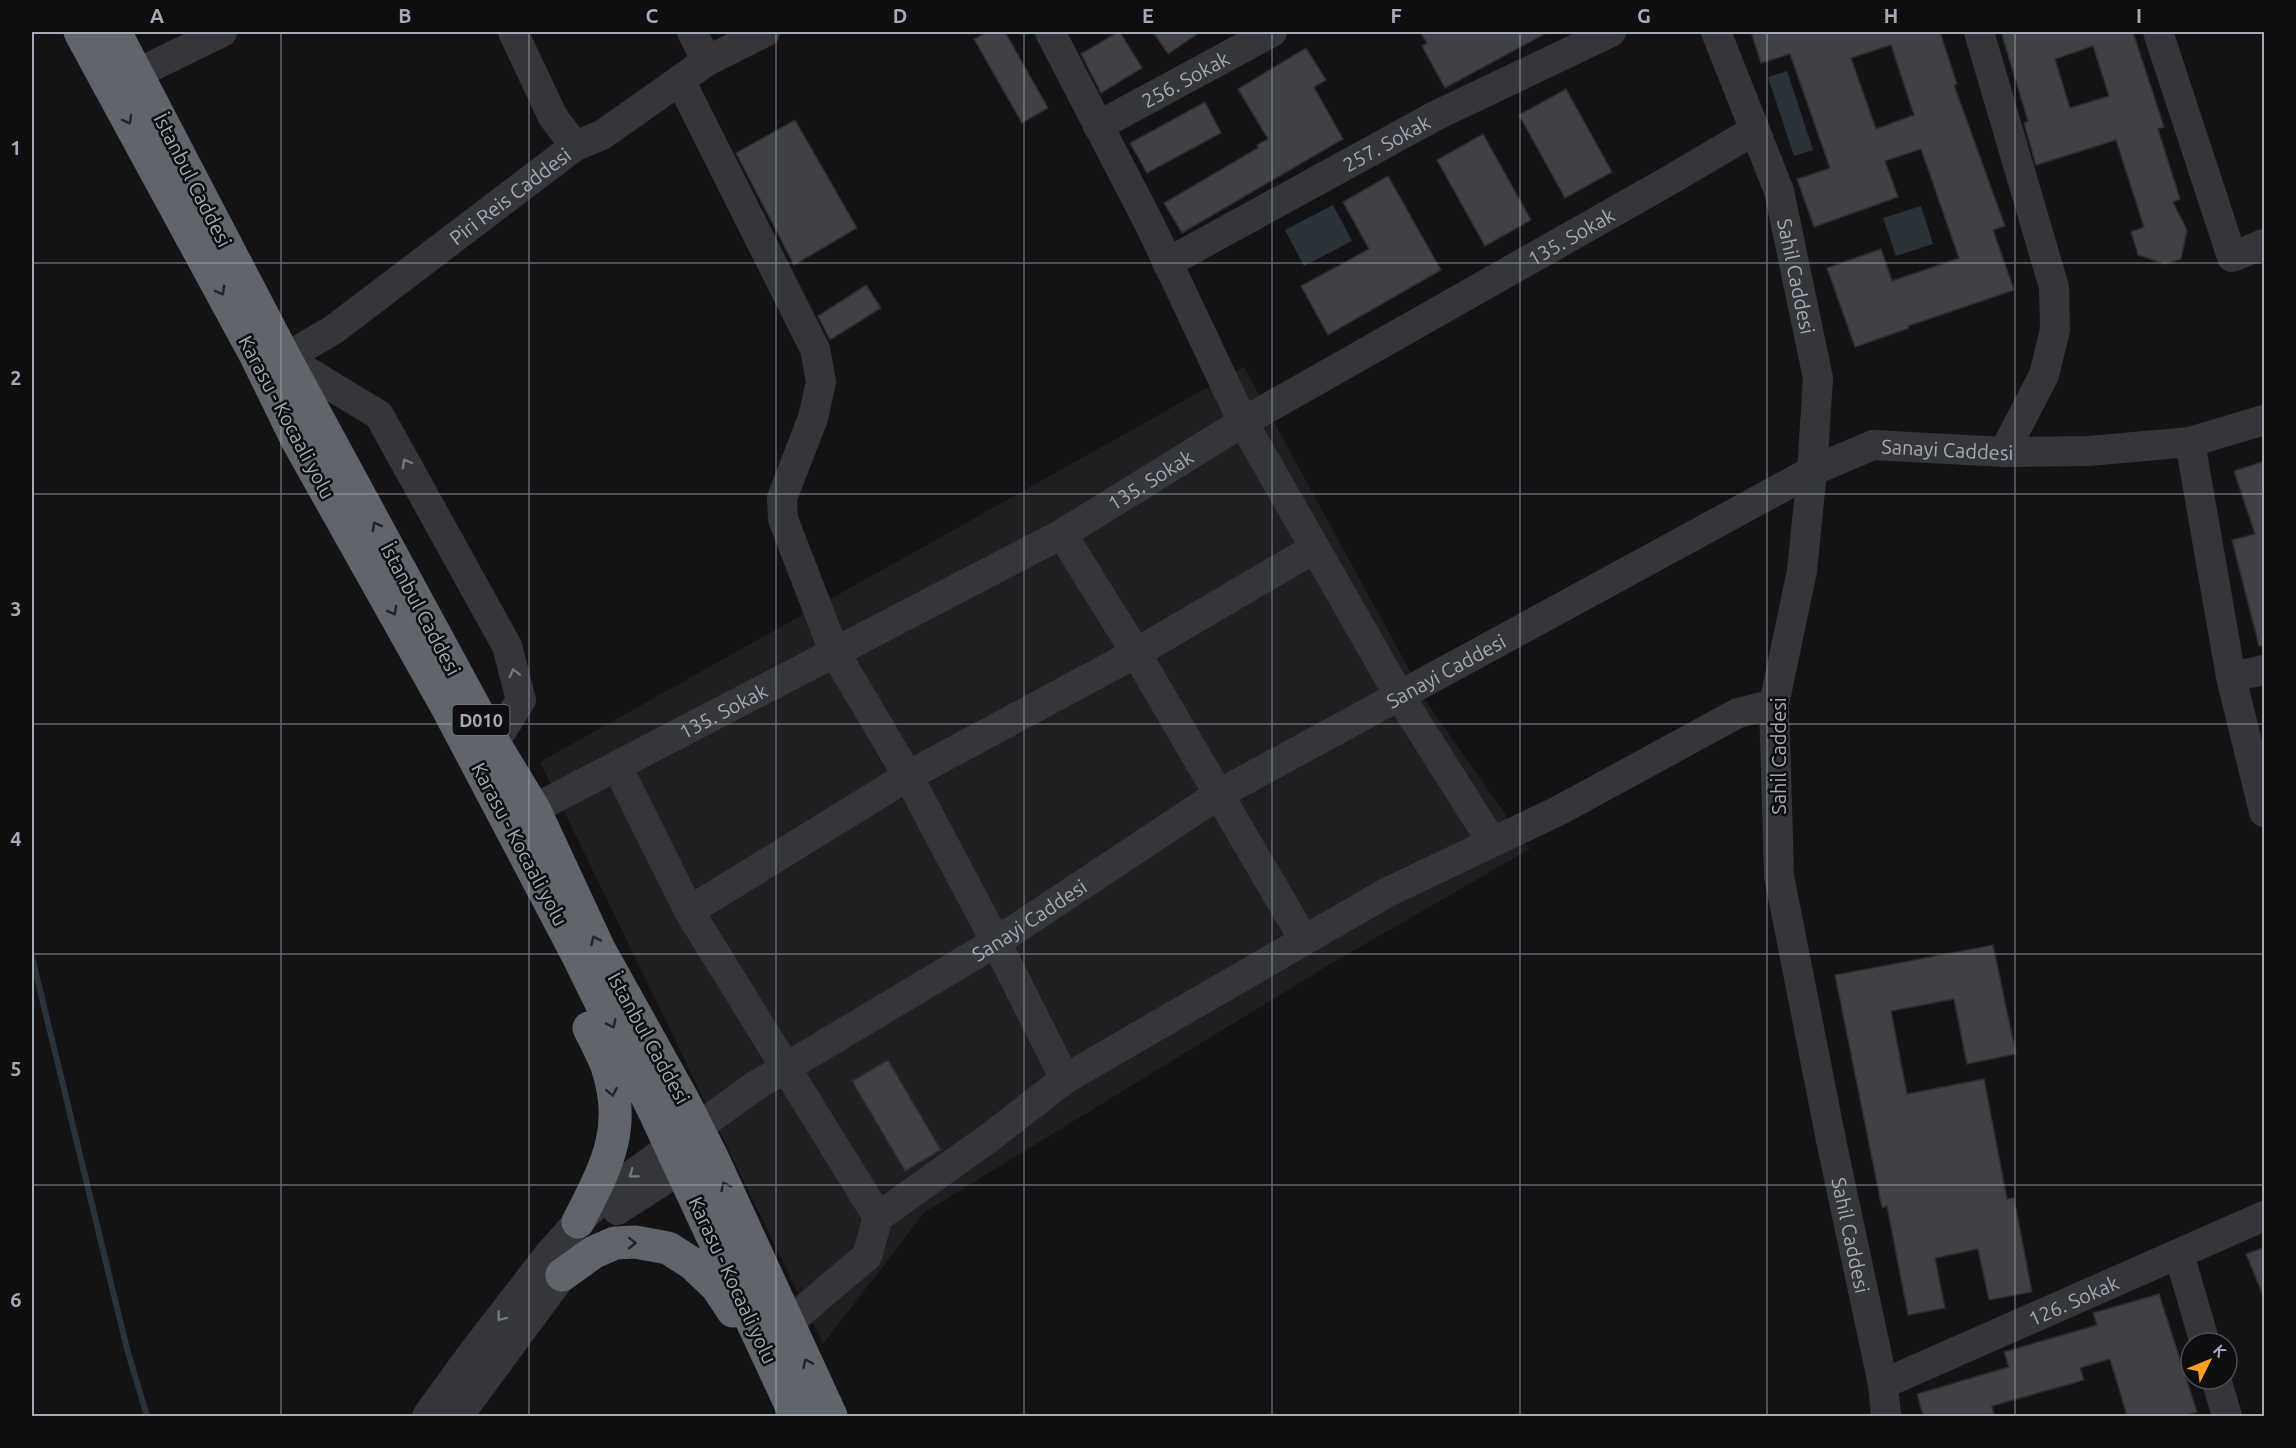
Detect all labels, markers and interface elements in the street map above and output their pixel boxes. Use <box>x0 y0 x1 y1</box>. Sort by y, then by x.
text: A <box>150 4 164 27</box>
text: B <box>398 4 412 27</box>
text: C <box>646 4 659 27</box>
text: D <box>893 4 907 27</box>
text: E <box>1142 4 1154 27</box>
text: F <box>1390 4 1402 27</box>
text: G <box>1637 4 1651 27</box>
text: H <box>1884 4 1898 27</box>
text: I <box>2136 4 2142 27</box>
street label: 256. Sokak <box>1137 46 1233 112</box>
street label: İstanbul Caddesi <box>149 109 237 251</box>
street label: 257. Sokak <box>1339 110 1434 176</box>
one-way arrow <box>121 113 132 124</box>
text: 1 <box>10 136 22 159</box>
street label: Piri Reis Caddesi <box>444 142 575 249</box>
street label: 135. Sokak <box>1523 203 1618 270</box>
street label: Sahil Caddesi <box>1774 216 1820 336</box>
one-way arrow <box>214 285 225 295</box>
street label: Karasu - Kocaali yolu <box>234 332 340 502</box>
text: 2 <box>10 366 22 389</box>
street label: Sanayi Caddesi <box>1881 434 2013 464</box>
street label: 135. Sokak <box>1103 444 1197 514</box>
one-way arrow <box>402 459 413 469</box>
one-way arrow <box>372 522 383 533</box>
street label: İstanbul Caddesi <box>376 539 466 679</box>
text: 3 <box>10 597 22 620</box>
one-way arrow <box>386 604 397 615</box>
street label: Sanayi Caddesi <box>1382 629 1509 712</box>
one-way arrow <box>509 668 521 678</box>
street label: 135. Sokak <box>675 678 771 743</box>
street label: Sahil Caddesi <box>1767 697 1790 815</box>
road number: D010 <box>452 705 510 735</box>
street label: Karasu - Kocaali yolu <box>467 759 573 929</box>
text: 4 <box>10 827 22 850</box>
street label: Sanayi Caddesi <box>967 874 1090 965</box>
one-way arrow <box>590 935 602 946</box>
street label: İstanbul Caddesi <box>603 968 695 1108</box>
one-way arrow <box>604 1018 616 1029</box>
text: 5 <box>10 1057 22 1080</box>
one-way arrow <box>605 1087 618 1097</box>
one-way arrow <box>629 1167 640 1178</box>
street label: Sahil Caddesi <box>1828 1175 1875 1295</box>
one-way arrow <box>721 1182 733 1193</box>
street label: Karasu - Kocaali yolu <box>684 1193 782 1367</box>
one-way arrow <box>627 1237 636 1249</box>
street label: 126. Sokak <box>2025 1270 2122 1330</box>
text: 6 <box>10 1288 22 1311</box>
one-way arrow <box>497 1310 508 1321</box>
north arrow <box>2179 1331 2239 1391</box>
text: K <box>2210 1341 2230 1361</box>
one-way arrow <box>802 1359 814 1370</box>

